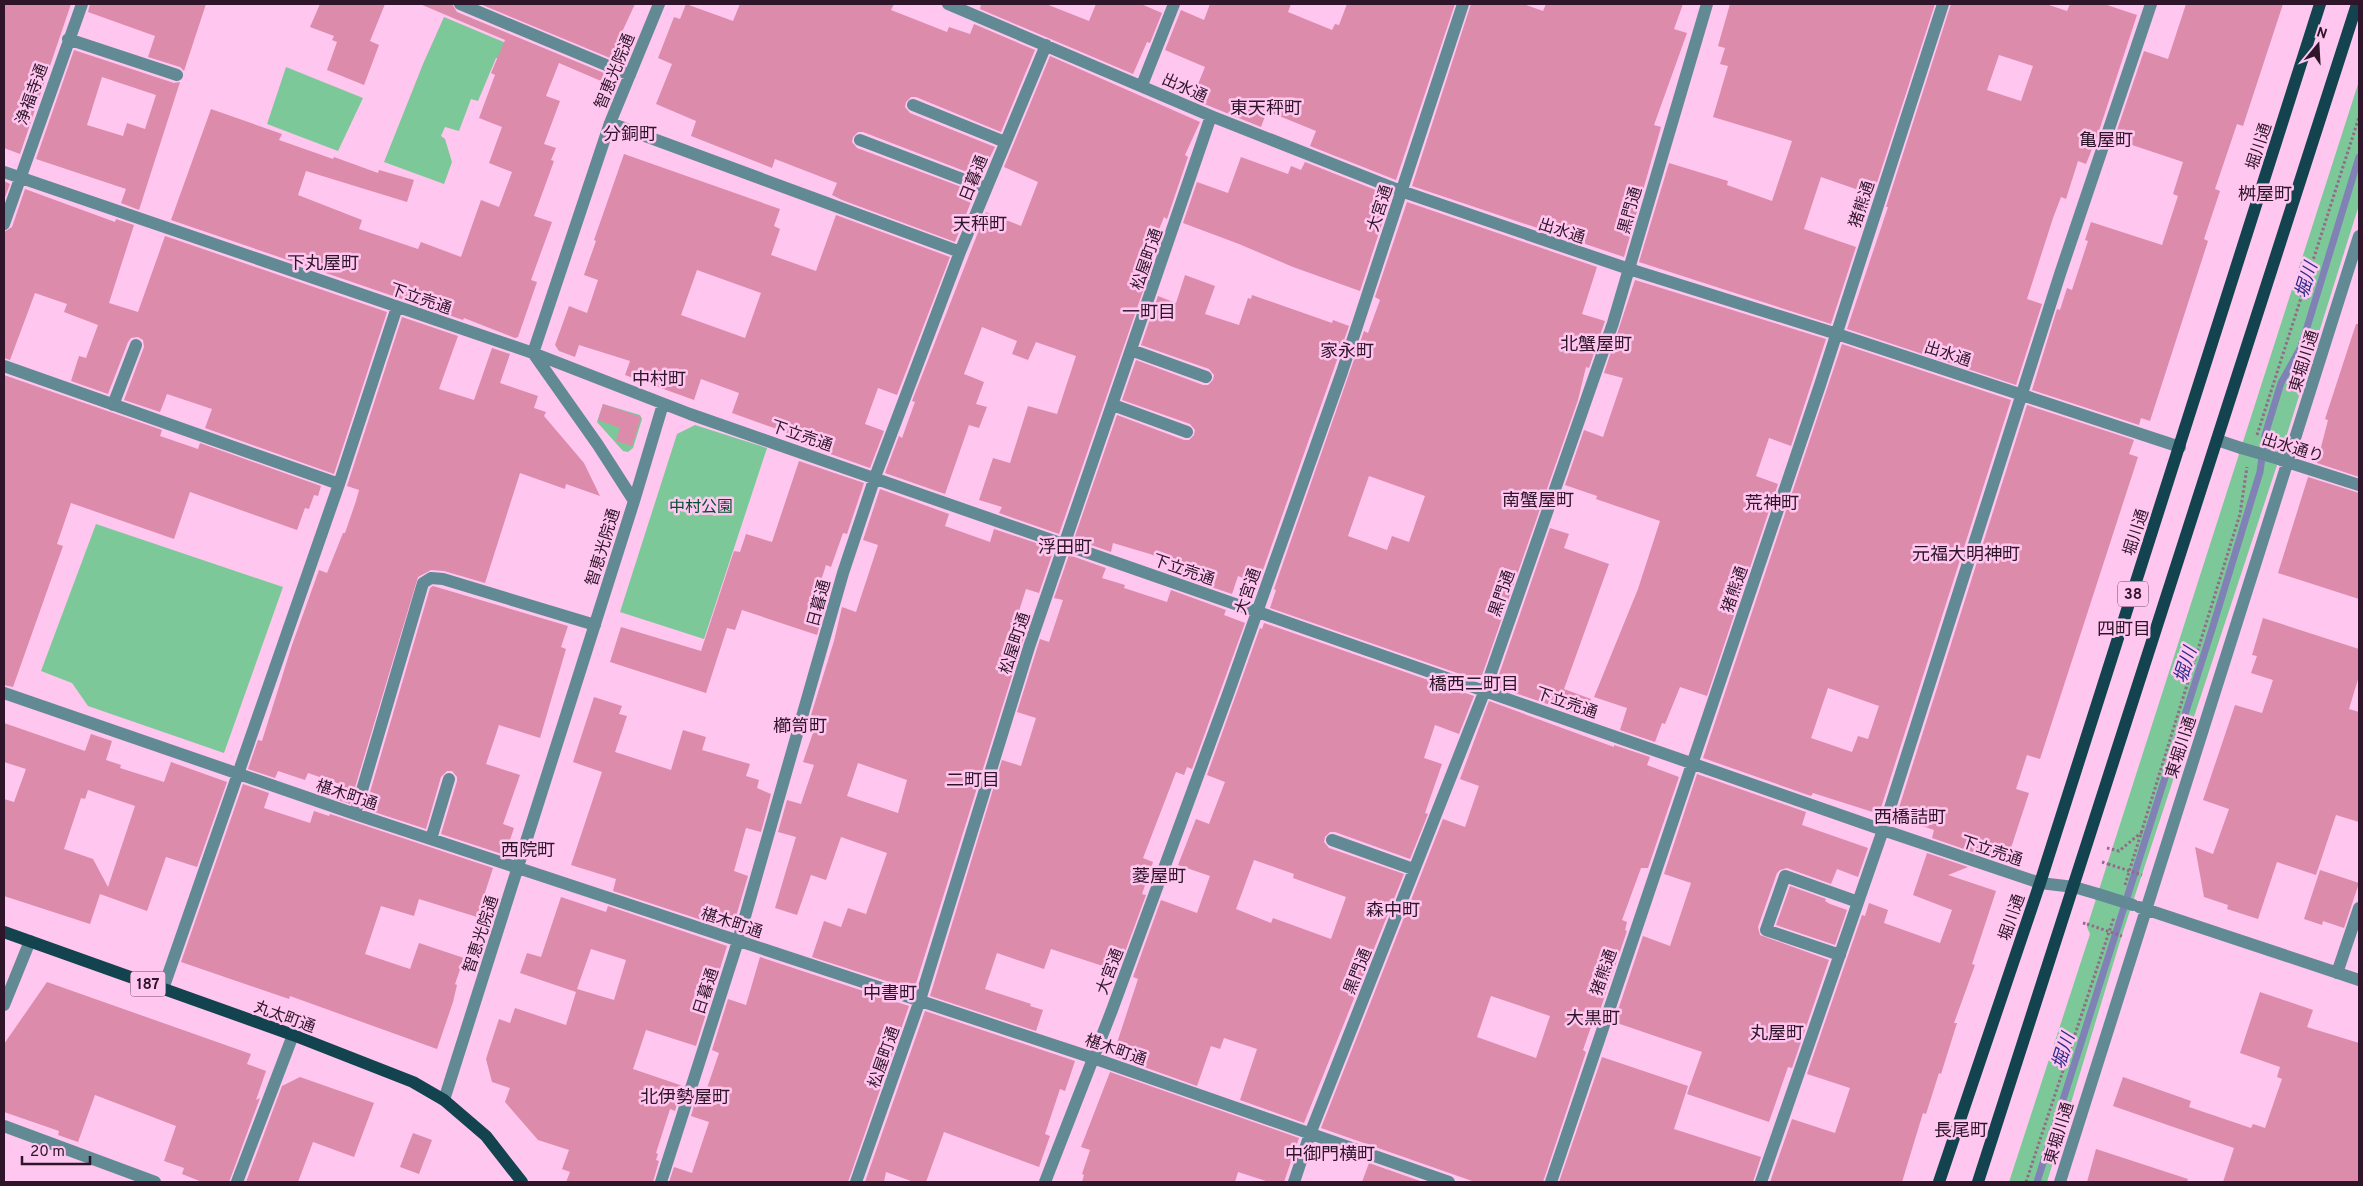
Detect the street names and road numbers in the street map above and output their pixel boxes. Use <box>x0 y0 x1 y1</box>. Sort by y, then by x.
street label: 智恵光院通 <box>592 31 640 113</box>
street label: 浄福寺通 <box>13 61 53 128</box>
street label: 出水通 <box>1158 70 1210 108</box>
street label: 堀川通 <box>2243 121 2277 173</box>
street label: 日暮通 <box>957 153 993 205</box>
street label: 猪熊通 <box>1846 179 1880 231</box>
street label: 大宮通 <box>1364 183 1398 235</box>
street label: 黒門通 <box>1615 185 1647 236</box>
street label: 出水通 <box>1535 215 1587 249</box>
street label: 松屋町通 <box>1128 226 1168 293</box>
street label: 下立売通 <box>387 280 454 320</box>
street label: 東堀川通 <box>2286 328 2324 395</box>
street label: 出水通 <box>1921 338 1973 372</box>
street label: 下立売通 <box>768 417 835 457</box>
street label: 出水通り <box>2259 430 2326 468</box>
street label: 智恵光院通 <box>583 506 625 589</box>
street label: 堀川通 <box>2120 507 2154 559</box>
street label: 下立売通 <box>1150 551 1217 591</box>
street label: 猪熊通 <box>1719 564 1753 616</box>
street label: 大宮通 <box>1232 566 1266 618</box>
street label: 黒門通 <box>1486 568 1520 620</box>
street label: 日暮通 <box>804 578 836 629</box>
road number: 38 <box>2118 582 2148 606</box>
street label: 松屋町通 <box>997 610 1035 677</box>
street label: 下立売通 <box>1533 684 1600 724</box>
street label: 東堀川通 <box>2163 714 2201 781</box>
street label: 椹木町通 <box>313 777 380 815</box>
street label: 下立売通 <box>1958 833 2025 871</box>
street label: 堀川通 <box>1996 892 2030 944</box>
street label: 智恵光院通 <box>460 893 504 976</box>
street label: 椹木町通 <box>698 905 765 943</box>
street label: 大宮通 <box>1093 946 1129 998</box>
street label: 黒門通 <box>1341 946 1377 998</box>
street label: 猪熊通 <box>1588 947 1622 999</box>
street label: 日暮通 <box>690 966 724 1018</box>
road number: 187 <box>130 972 166 996</box>
street label: 丸太町通 <box>251 998 318 1038</box>
street label: 松屋町通 <box>865 1024 905 1091</box>
street label: 椹木町通 <box>1082 1031 1149 1071</box>
street label: 東堀川通 <box>2041 1100 2079 1167</box>

